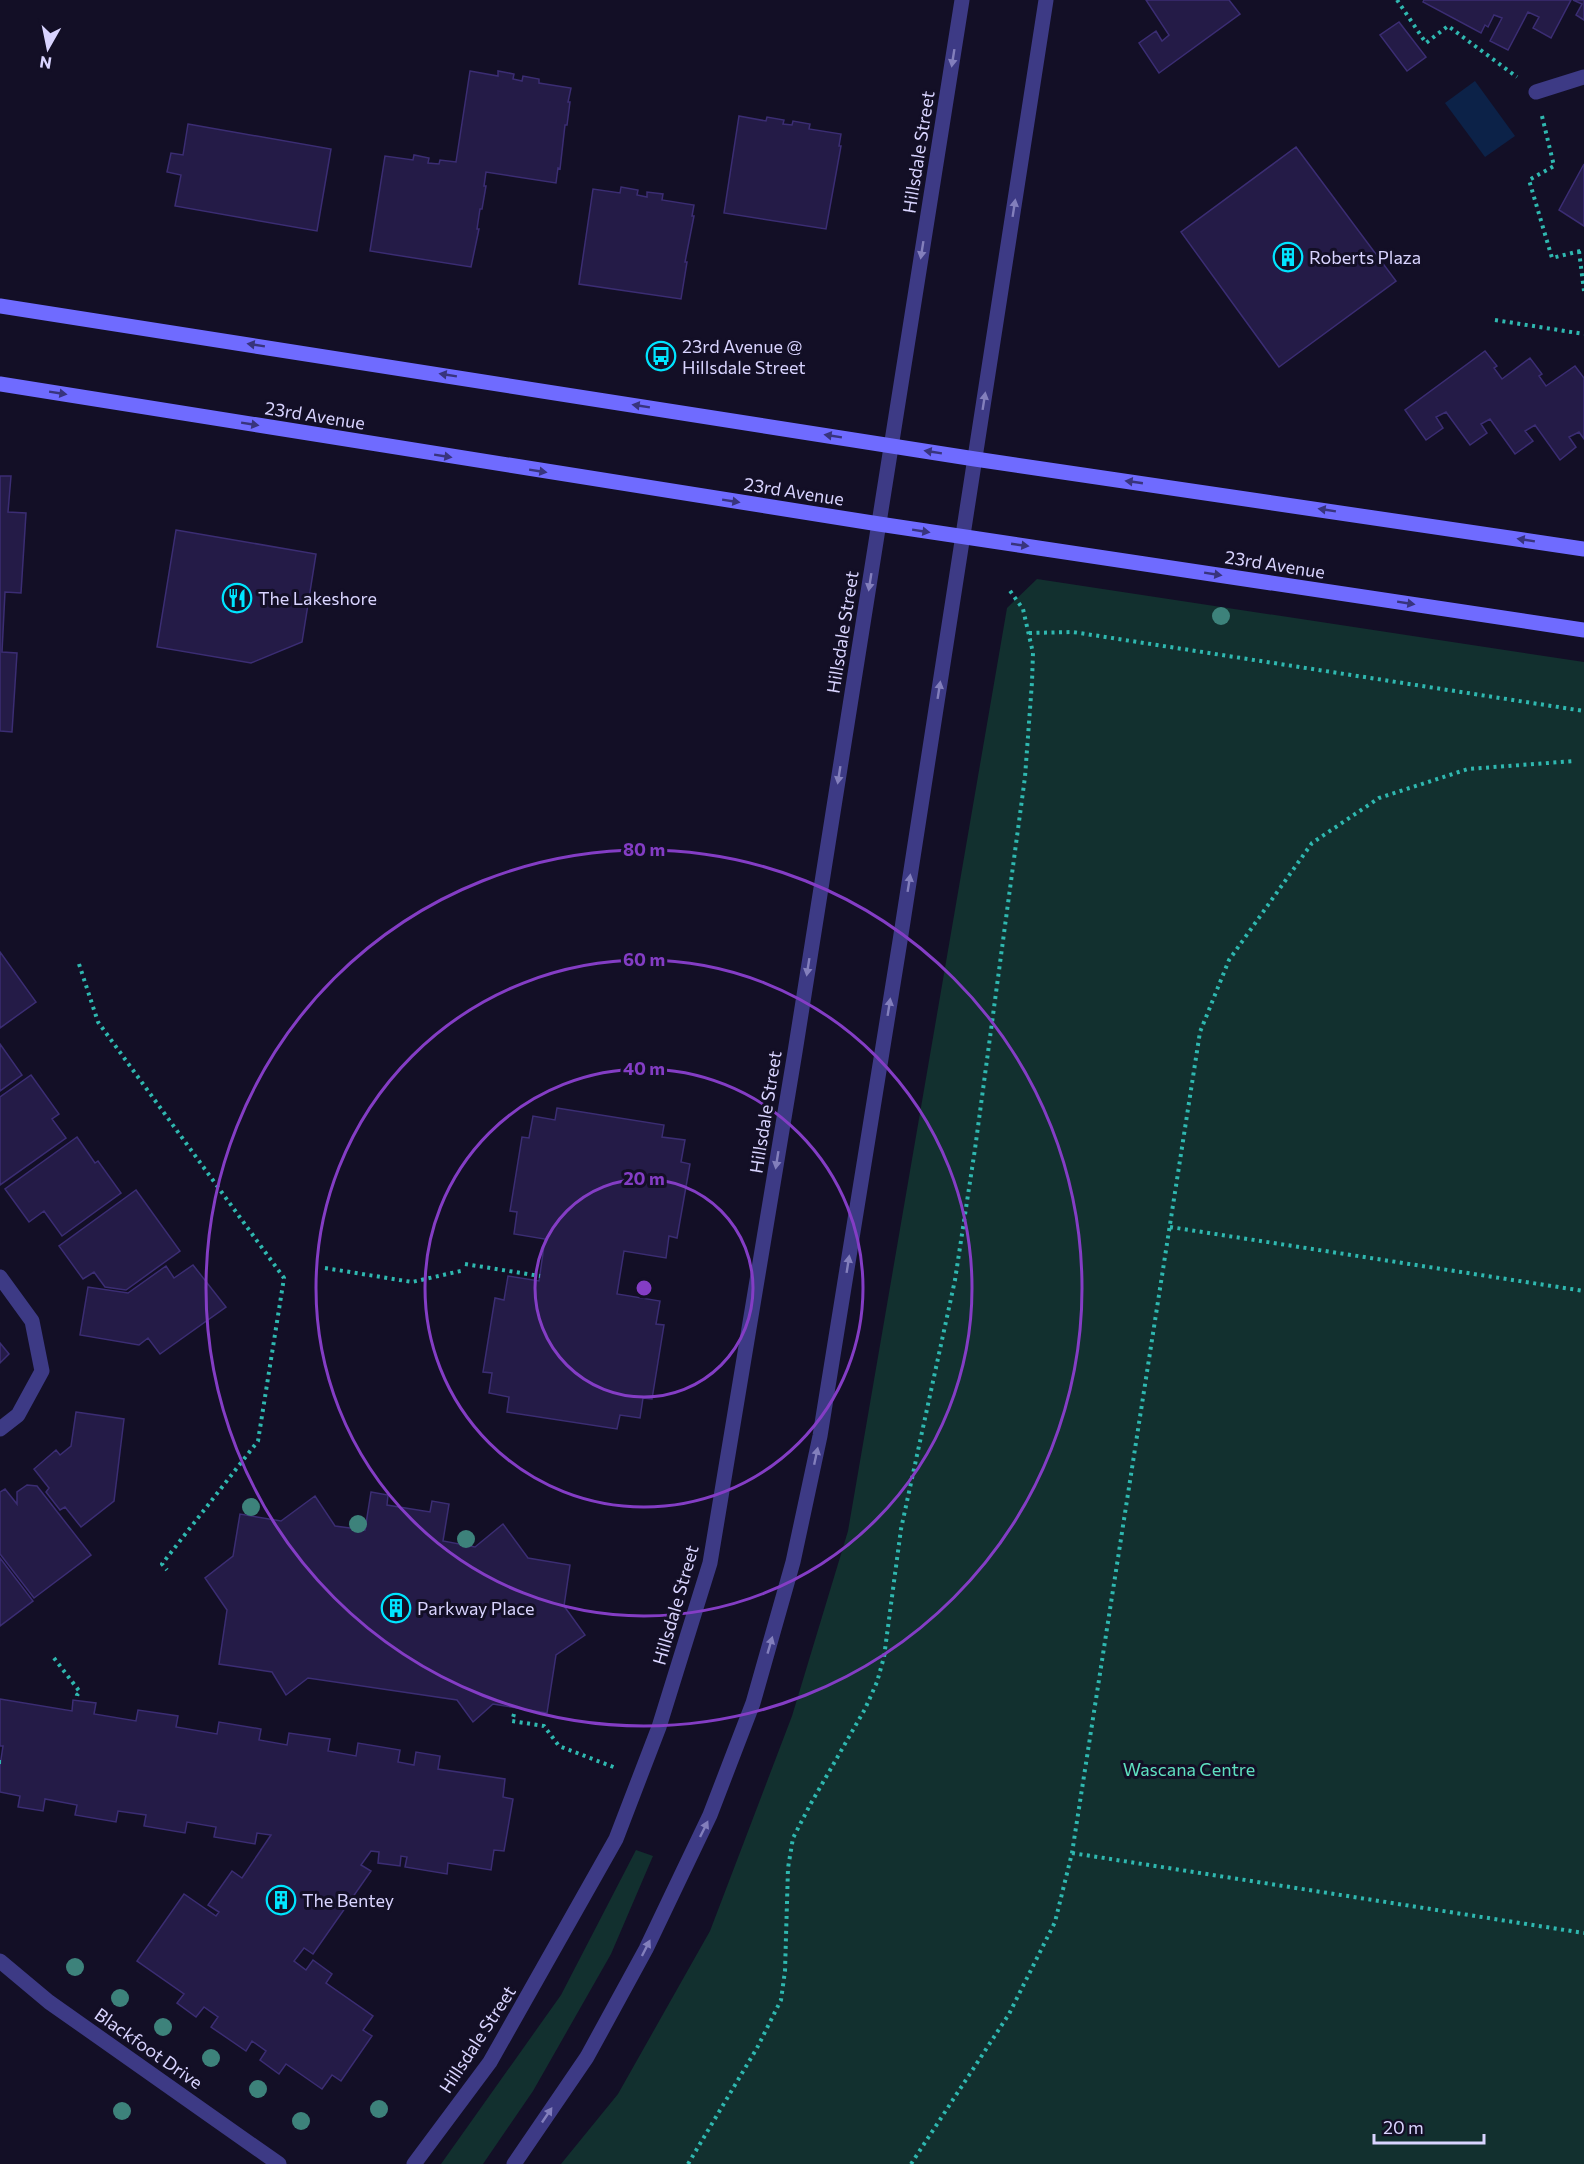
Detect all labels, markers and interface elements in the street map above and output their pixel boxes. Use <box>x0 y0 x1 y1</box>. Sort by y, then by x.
north arrow <box>18 18 78 78</box>
one-way arrow <box>948 48 957 67</box>
text: N <box>38 53 53 74</box>
street label: Hillsdale Street <box>897 89 939 215</box>
one-way arrow <box>1009 199 1018 218</box>
one-way arrow <box>918 241 927 260</box>
building icon: Roberts Plaza <box>1272 241 1304 273</box>
place label: Roberts Plaza <box>1309 246 1421 268</box>
place label: 23rd Avenue @ Hillsdale Street <box>682 335 806 378</box>
bus stop icon: 23rd Avenue @ Hillsdale Street <box>645 340 677 372</box>
one-way arrow <box>246 341 265 350</box>
one-way arrow <box>439 371 458 380</box>
one-way arrow <box>48 389 67 398</box>
one-way arrow <box>979 391 988 410</box>
street label: 23rd Avenue <box>263 396 367 434</box>
one-way arrow <box>631 401 650 410</box>
one-way arrow <box>241 420 260 429</box>
one-way arrow <box>824 432 843 441</box>
one-way arrow <box>923 447 942 456</box>
one-way arrow <box>433 451 452 460</box>
one-way arrow <box>529 467 548 476</box>
street label: 23rd Avenue <box>742 472 846 510</box>
one-way arrow <box>1125 477 1144 486</box>
one-way arrow <box>722 497 741 506</box>
one-way arrow <box>1318 505 1337 514</box>
one-way arrow <box>911 526 930 535</box>
one-way arrow <box>1517 535 1536 544</box>
one-way arrow <box>1011 541 1030 550</box>
street label: 23rd Avenue <box>1223 545 1327 583</box>
street label: Hillsdale Street <box>821 569 863 695</box>
one-way arrow <box>1204 570 1223 579</box>
one-way arrow <box>865 573 874 592</box>
restaurant icon: The Lakeshore <box>221 582 253 614</box>
place label: The Lakeshore <box>258 587 377 609</box>
one-way arrow <box>1397 599 1416 608</box>
one-way arrow <box>934 681 943 700</box>
one-way arrow <box>834 765 843 784</box>
text: 80 m <box>623 838 665 860</box>
one-way arrow <box>905 873 914 892</box>
text: 60 m <box>623 948 665 970</box>
one-way arrow <box>804 958 813 977</box>
one-way arrow <box>885 998 894 1017</box>
street label: Hillsdale Street <box>744 1049 786 1175</box>
text: 40 m <box>623 1057 665 1079</box>
one-way arrow <box>772 1150 781 1169</box>
text: 20 m <box>623 1167 665 1189</box>
one-way arrow <box>844 1254 853 1273</box>
centre of rings <box>634 1278 654 1298</box>
one-way arrow <box>812 1446 821 1465</box>
street label: Hillsdale Street <box>647 1543 703 1667</box>
building icon: Parkway Place <box>380 1592 412 1624</box>
place label: Parkway Place <box>417 1597 535 1619</box>
one-way arrow <box>765 1636 775 1654</box>
park label: Wascana Centre <box>1123 1758 1255 1780</box>
one-way arrow <box>699 1820 708 1837</box>
building icon: The Bentey <box>265 1884 297 1916</box>
place label: The Bentey <box>302 1889 394 1911</box>
one-way arrow <box>641 1939 651 1957</box>
street label: Hillsdale Street <box>434 1981 520 2097</box>
street label: Blackfoot Drive <box>91 2003 207 2093</box>
scale bar <box>1374 2107 1484 2145</box>
one-way arrow <box>541 2108 553 2124</box>
text: 20 m <box>1383 2116 1424 2138</box>

